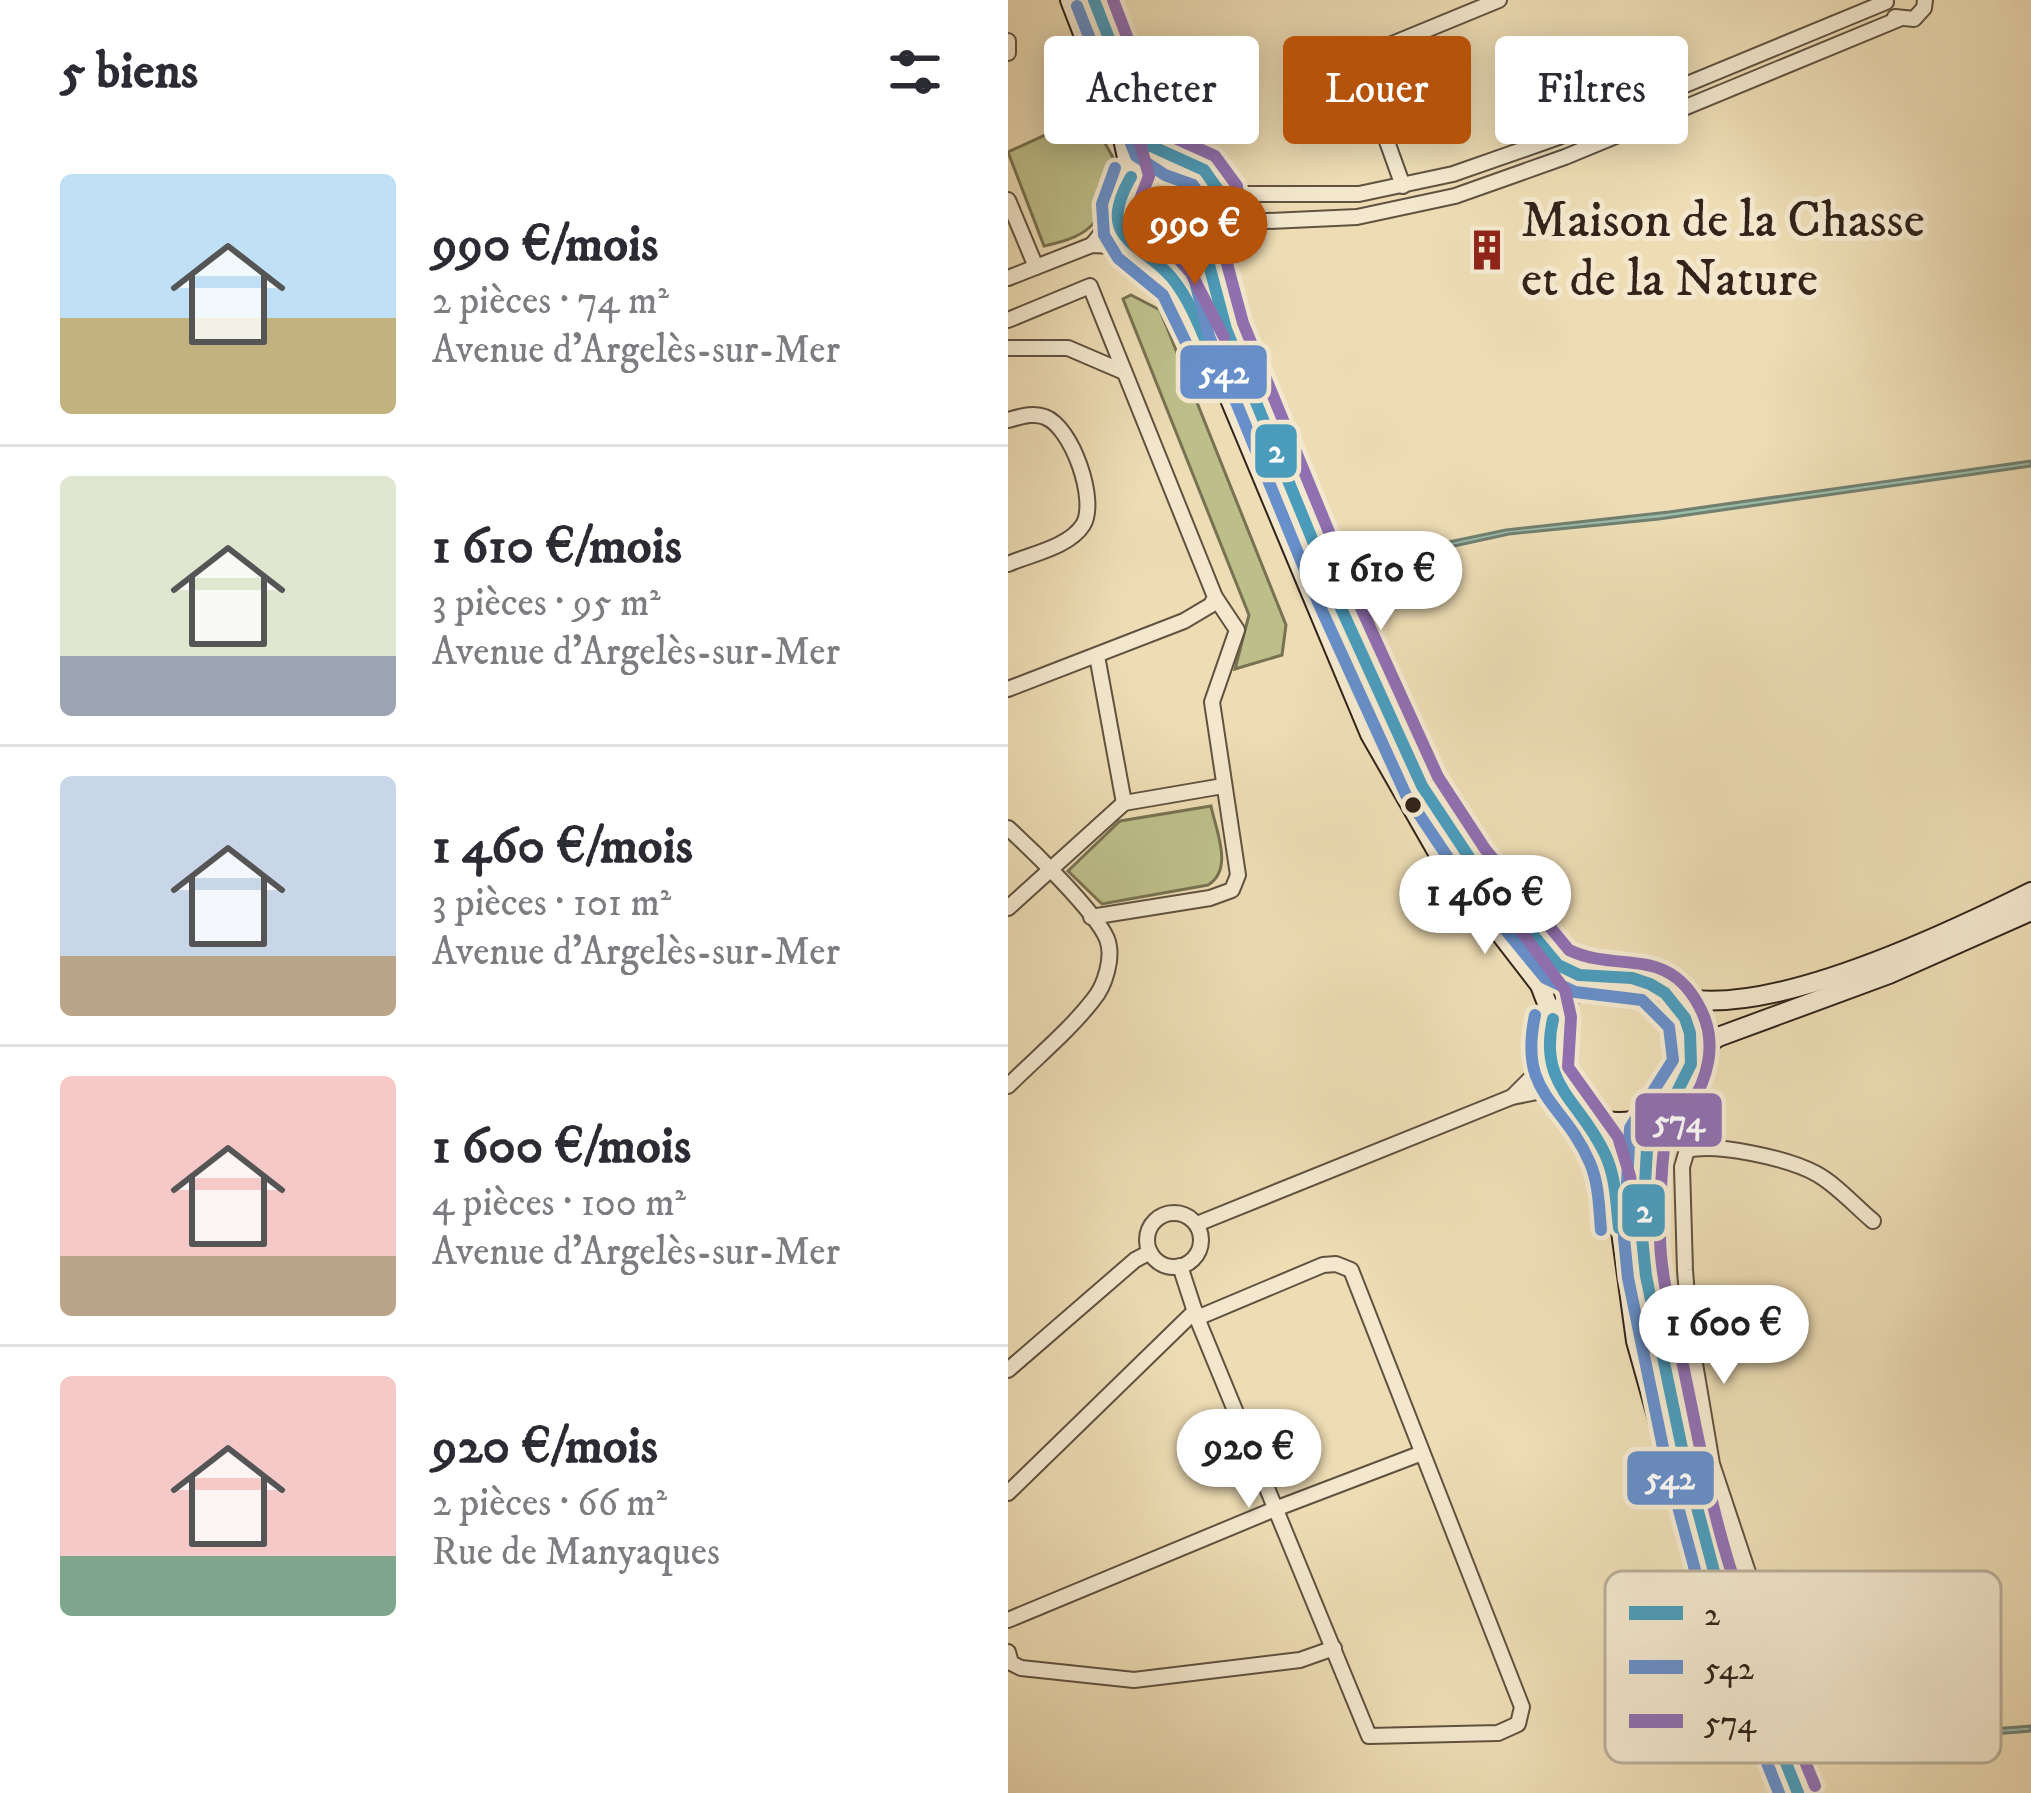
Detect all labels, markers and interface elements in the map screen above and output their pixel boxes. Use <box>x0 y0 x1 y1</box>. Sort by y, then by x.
chip: Acheter <box>1044 36 1259 144</box>
chip: Louer <box>1283 36 1471 144</box>
chip: Filtres <box>1495 36 1688 144</box>
icon: filters <box>882 39 948 105</box>
text: 5 biens <box>60 40 198 104</box>
pin: 990 € <box>1111 186 1279 288</box>
place label: Maison de la Chasse et de la Nature <box>1521 189 1925 312</box>
text: 990 € <box>1149 200 1241 249</box>
text: 990 €/mois <box>432 213 658 277</box>
icon: home <box>156 222 300 366</box>
building icon: Maison de la Chasse et de la Nature <box>1464 227 1510 273</box>
text: 2 pièces · 74 m² <box>432 277 669 326</box>
text: Avenue d'Argelès-sur-Mer <box>432 326 840 375</box>
line badge: 542 <box>1178 343 1269 401</box>
text: 542 <box>1198 353 1250 394</box>
line badge: 2 <box>1253 422 1299 480</box>
text: 2 <box>1268 432 1285 473</box>
text: 1 610 €/mois <box>432 515 682 579</box>
icon: home <box>156 524 300 668</box>
pin: 1 610 € <box>1270 531 1492 633</box>
text: 1 610 € <box>1326 545 1436 594</box>
text: 3 pièces · 95 m² <box>432 579 661 628</box>
text: Avenue d'Argelès-sur-Mer <box>432 628 840 677</box>
unlabelled marker <box>1402 794 1424 816</box>
text: 1 460 €/mois <box>432 815 693 879</box>
icon: home <box>156 824 300 968</box>
pin: 1 460 € <box>1374 855 1596 957</box>
text: 1 460 € <box>1426 869 1544 918</box>
text: 3 pièces · 101 m² <box>432 879 671 928</box>
text: Avenue d'Argelès-sur-Mer <box>432 928 840 977</box>
line badge: 574 <box>1633 1091 1724 1149</box>
text: 574 <box>1652 1102 1707 1143</box>
text: 1 600 €/mois <box>432 1115 691 1179</box>
icon: home <box>156 1124 300 1268</box>
text: 4 pièces · 100 m² <box>432 1179 686 1228</box>
line badge: 2 <box>1620 1182 1667 1239</box>
text: 2 <box>1636 1192 1653 1233</box>
text: Avenue d'Argelès-sur-Mer <box>432 1228 840 1277</box>
pin: 1 600 € <box>1613 1285 1835 1387</box>
text: 1 600 € <box>1666 1299 1782 1348</box>
pin: 920 € <box>1165 1409 1333 1511</box>
text: 920 €/mois <box>432 1415 658 1479</box>
text: 920 € <box>1204 1423 1294 1472</box>
icon: home <box>156 1424 300 1568</box>
line badge: 542 <box>1625 1449 1716 1507</box>
text: 542 <box>1644 1459 1696 1500</box>
text: 2 pièces · 66 m² <box>432 1479 667 1528</box>
text: Rue de Manyaques <box>432 1528 720 1577</box>
legend <box>1605 1571 2001 1763</box>
text: 2 <box>1704 1595 1720 1636</box>
text: 542 <box>1704 1649 1754 1690</box>
text: 574 <box>1704 1703 1757 1744</box>

